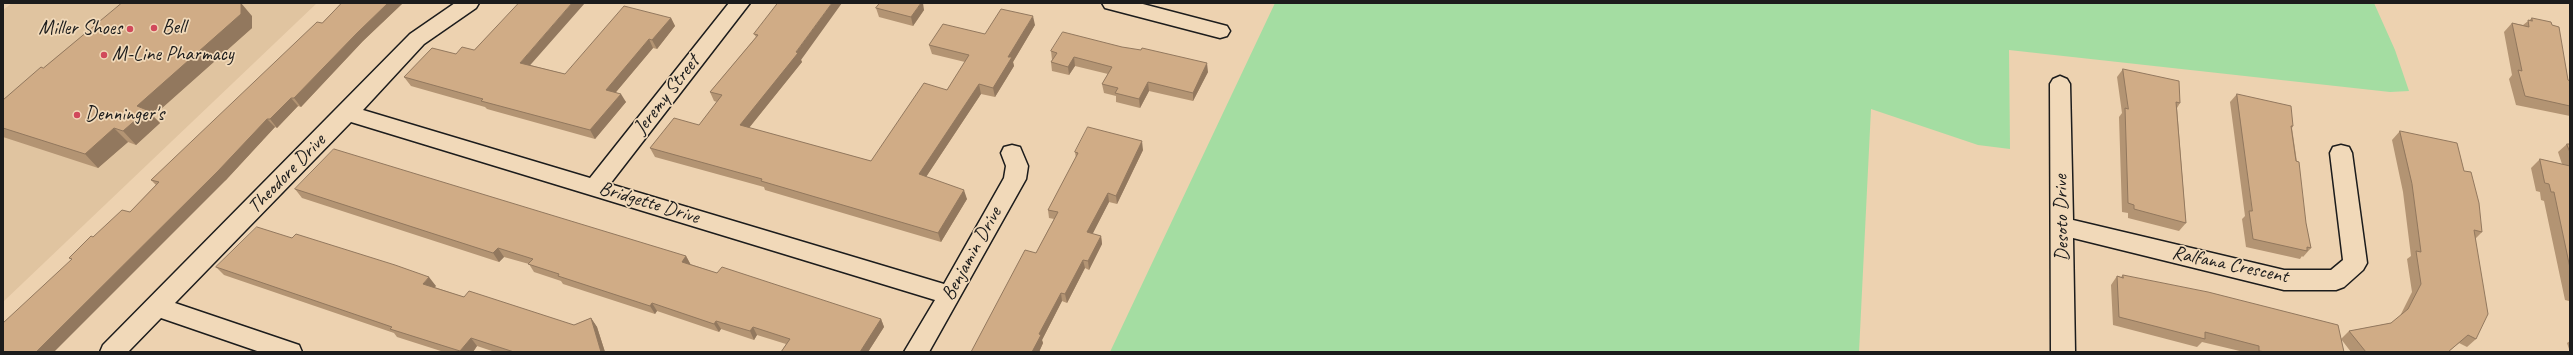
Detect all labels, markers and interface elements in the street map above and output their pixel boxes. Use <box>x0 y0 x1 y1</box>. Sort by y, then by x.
place label: Bell <box>162 16 186 40</box>
place label: Miller Shoes <box>39 17 122 41</box>
marker: Bell <box>149 23 159 33</box>
marker: Miller Shoes <box>125 24 135 34</box>
place label: M-Line Pharmacy <box>112 43 234 67</box>
marker: M-Line Pharmacy <box>99 50 109 60</box>
street label: Jeremy Street <box>629 51 705 139</box>
place label: Denninger's <box>85 103 164 127</box>
marker: Denninger's <box>72 110 82 120</box>
street label: Theodore Drive <box>243 129 331 219</box>
street label: Desoto Drive <box>2049 175 2075 261</box>
street label: Bridgette Drive <box>596 176 702 230</box>
street label: Benjamin Drive <box>937 203 1007 305</box>
street label: Ralfana Crescent <box>2170 241 2290 289</box>

